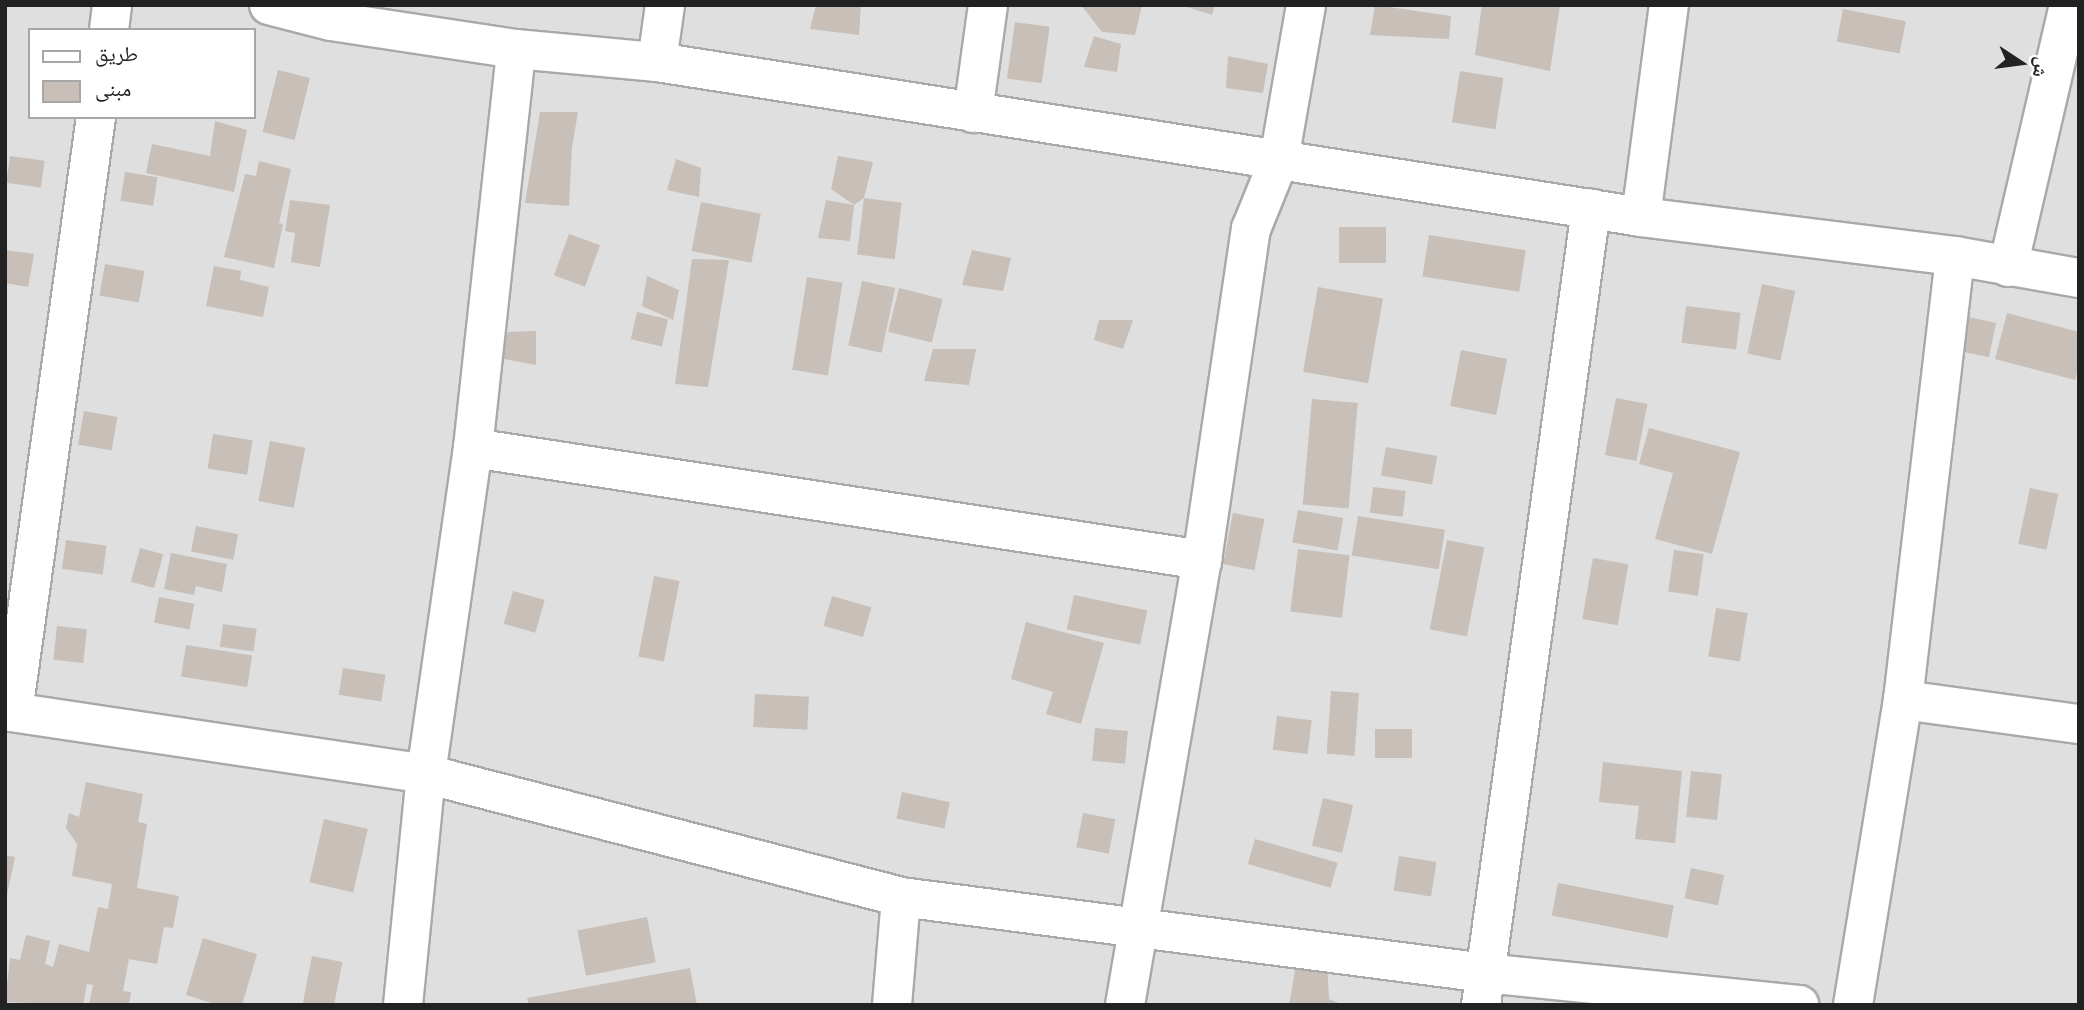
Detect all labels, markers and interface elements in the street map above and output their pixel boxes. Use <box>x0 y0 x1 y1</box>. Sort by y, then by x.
legend <box>28 28 256 119</box>
north arrow <box>1986 28 2056 98</box>
text: طريق <box>95 39 138 67</box>
text: ش <box>2027 55 2056 80</box>
text: مبنى <box>95 74 131 102</box>

